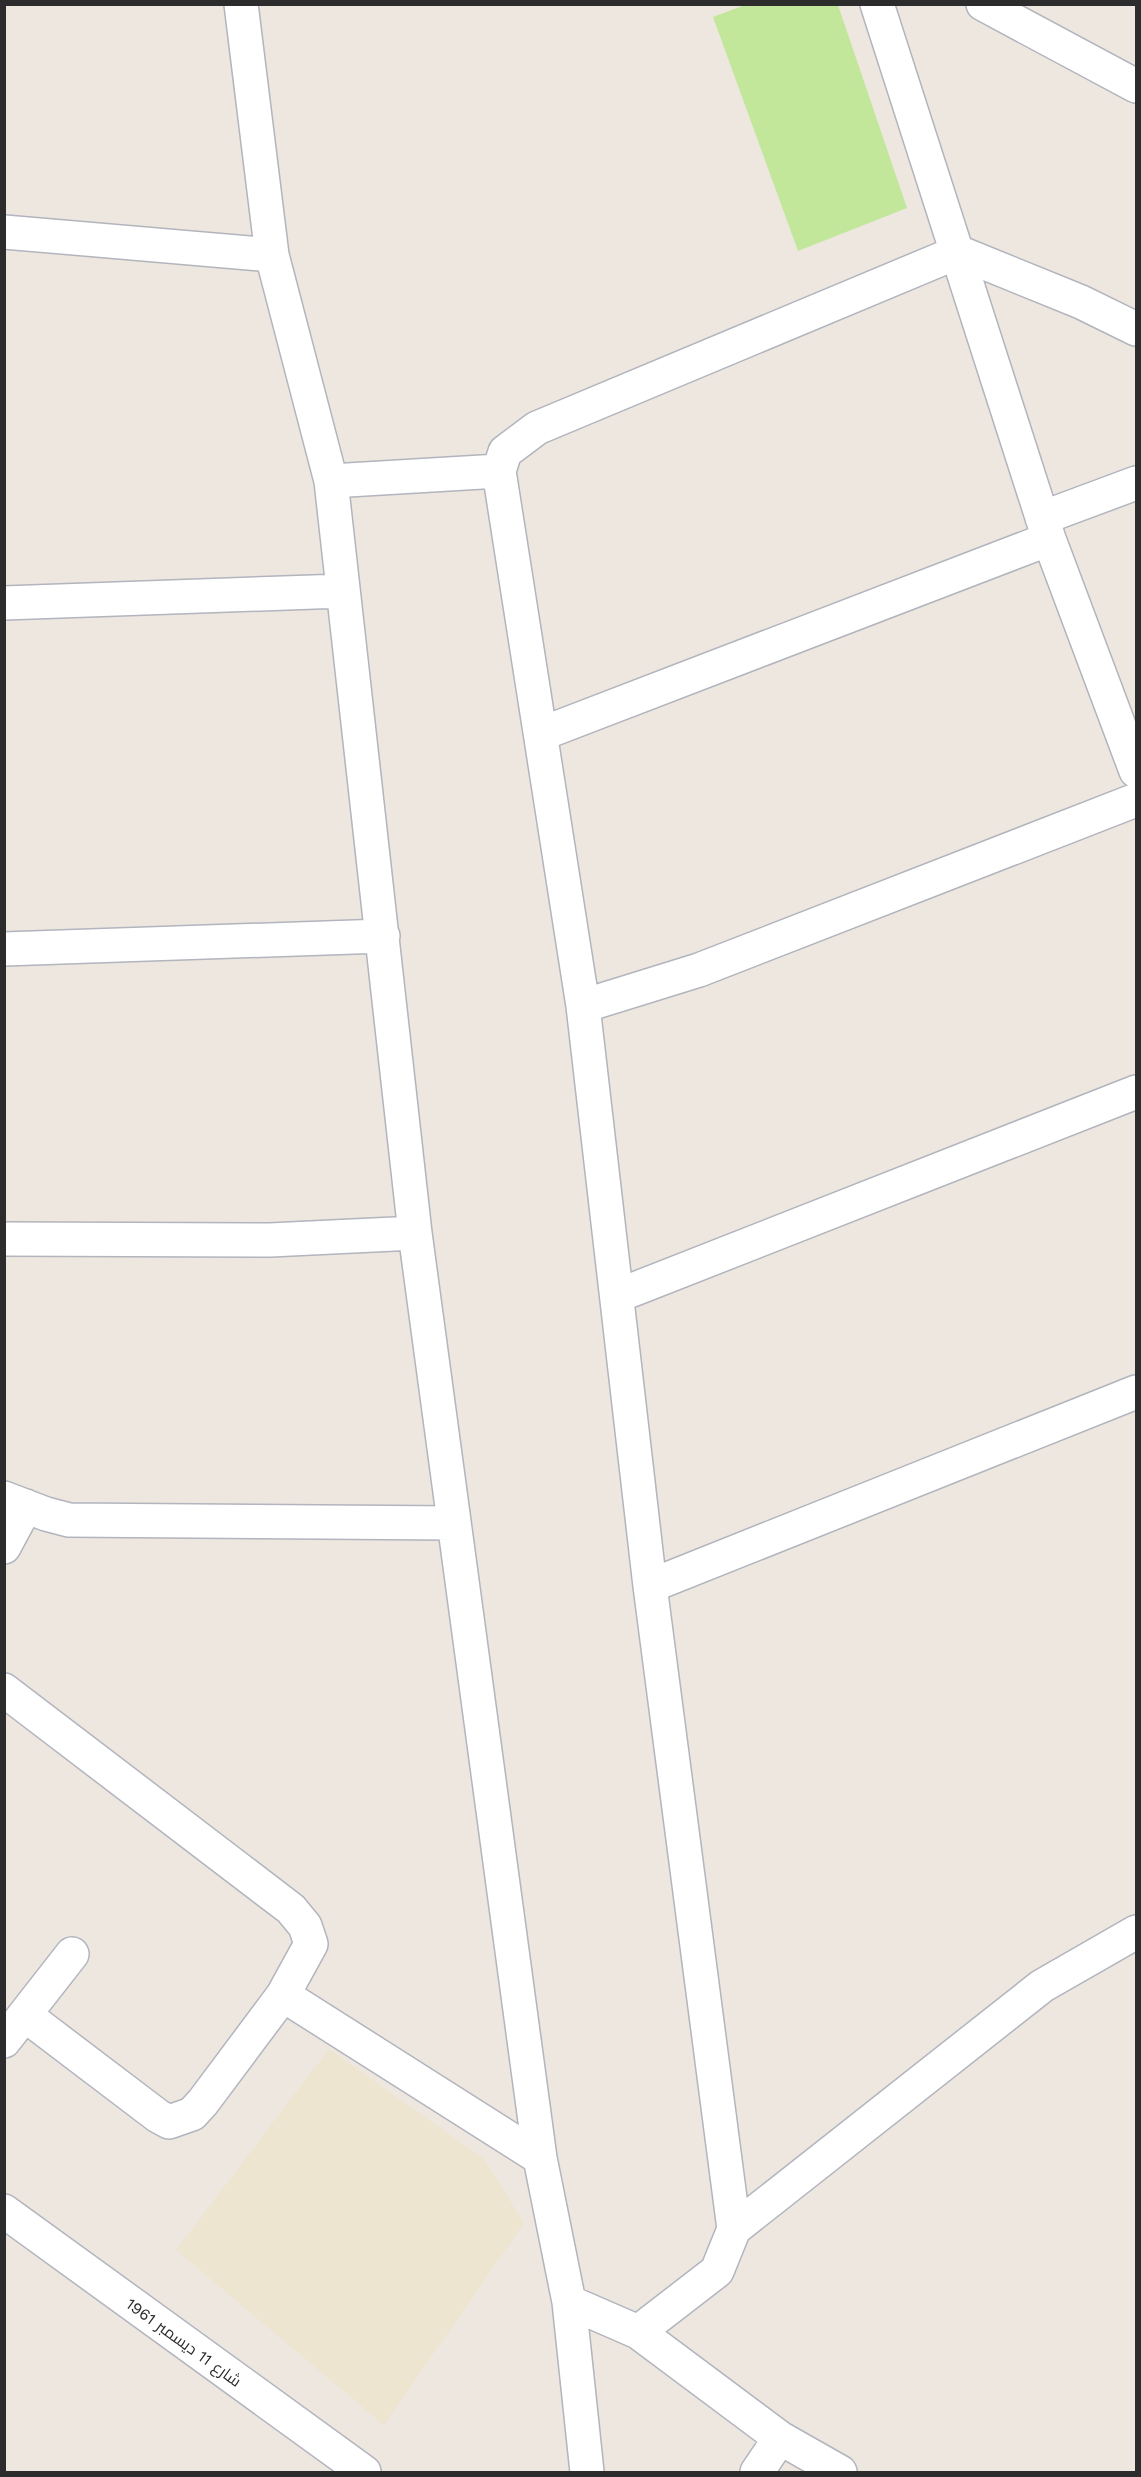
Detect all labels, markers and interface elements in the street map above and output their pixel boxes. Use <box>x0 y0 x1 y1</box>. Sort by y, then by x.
street label: شارع 11 ديسمبر 1961 <box>121 2294 245 2392</box>

